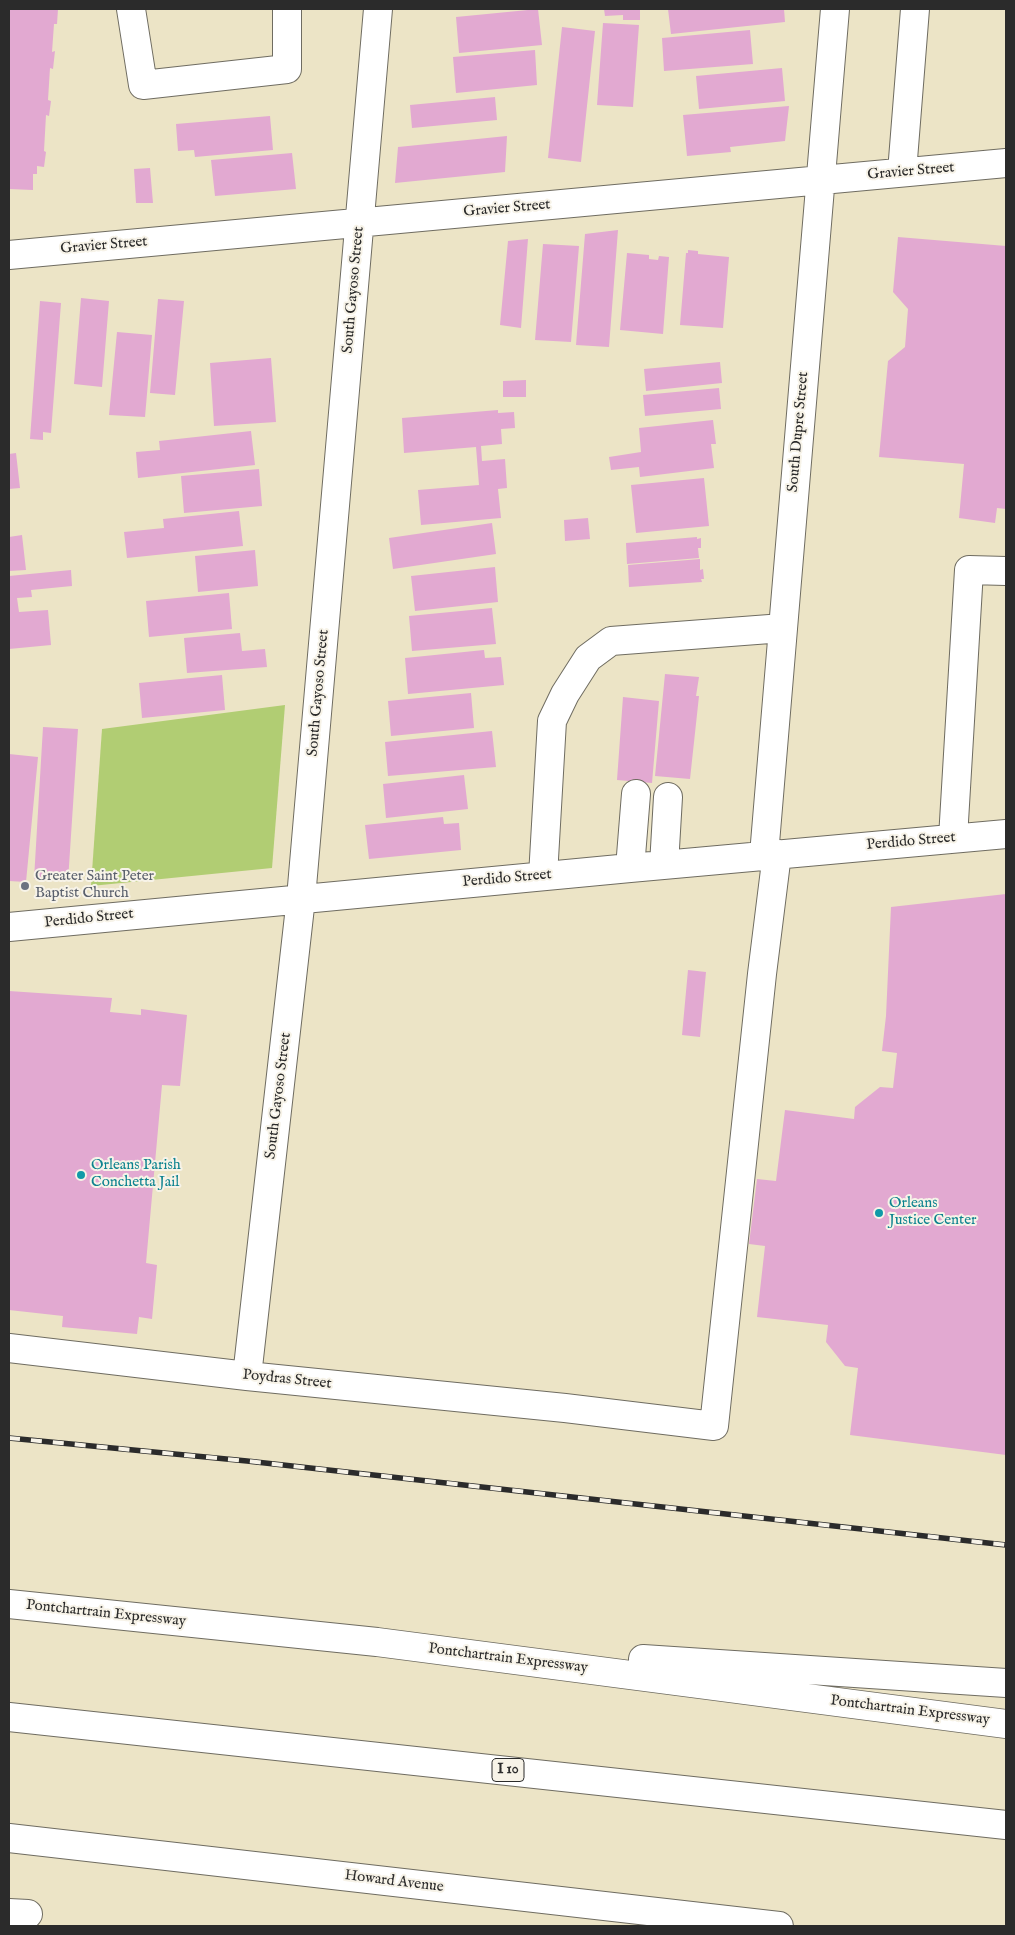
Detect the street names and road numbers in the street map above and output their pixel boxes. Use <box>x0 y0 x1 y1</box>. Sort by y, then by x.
street label: Gravier Street <box>867 159 955 185</box>
street label: Gravier Street <box>463 196 551 222</box>
street label: South Gayoso Street <box>339 226 369 354</box>
street label: Gravier Street <box>60 233 148 259</box>
street label: South Dupre Street <box>785 371 813 493</box>
street label: South Gayoso Street <box>304 629 334 757</box>
street label: Perdido Street <box>866 829 956 855</box>
street label: Perdido Street <box>462 866 552 892</box>
street label: Perdido Street <box>44 905 134 933</box>
street label: South Gayoso Street <box>262 1032 296 1160</box>
street label: Poydras Street <box>242 1366 332 1394</box>
street label: Pontchartrain Expressway <box>25 1597 187 1631</box>
street label: Pontchartrain Expressway <box>427 1640 589 1678</box>
street label: Pontchartrain Expressway <box>829 1692 991 1730</box>
road number: I 10 <box>492 1758 524 1782</box>
street label: Howard Avenue <box>344 1867 444 1897</box>

